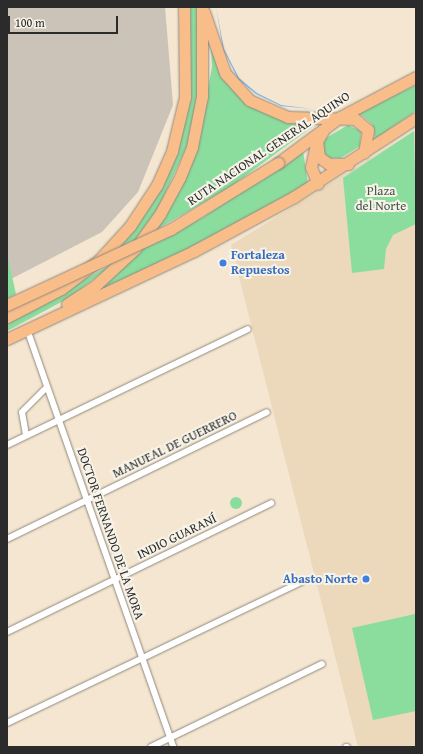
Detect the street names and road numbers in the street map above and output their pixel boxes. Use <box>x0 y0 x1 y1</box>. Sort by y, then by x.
street label: RUTA NACIONAL GENERAL AQUINO <box>185 89 353 209</box>
street label: MANUEAL DE GUERRERO <box>110 408 240 482</box>
street label: DOCTOR FERNANDO DE LA MORA <box>73 446 147 622</box>
street label: INDIO GUARANÍ <box>135 511 219 563</box>

